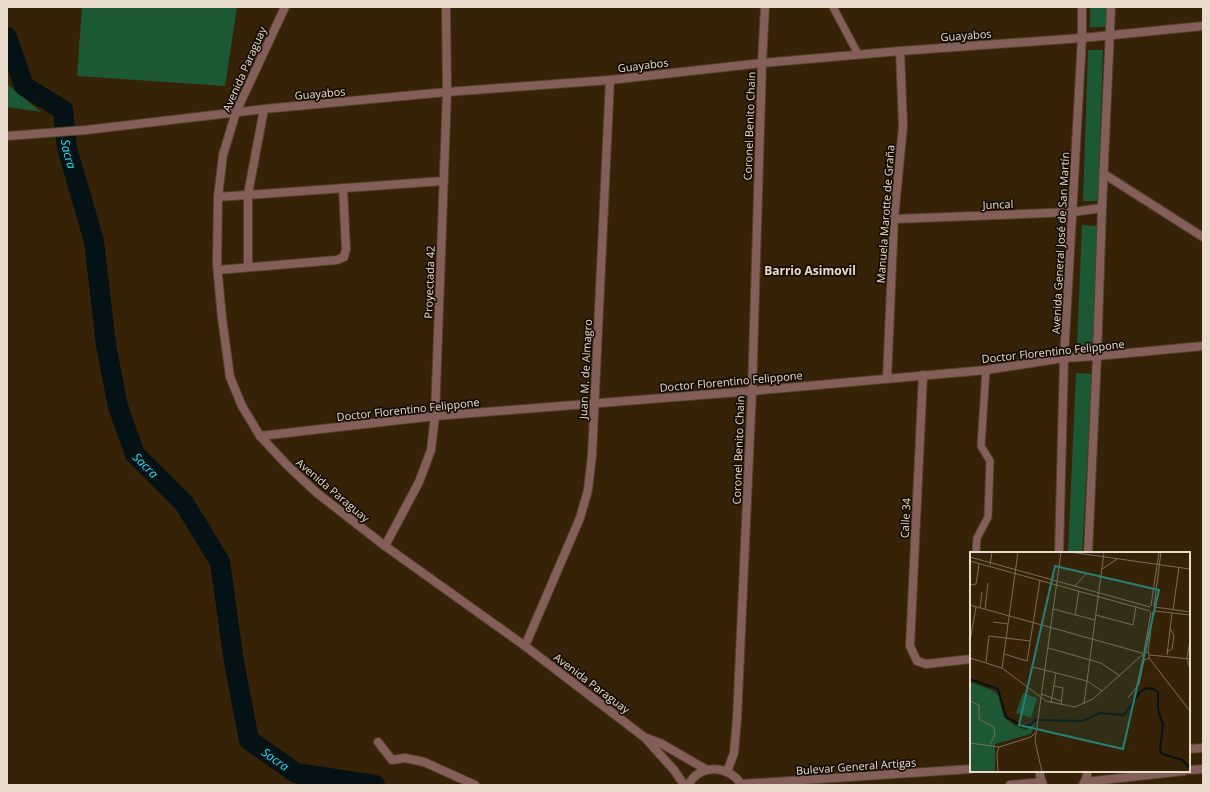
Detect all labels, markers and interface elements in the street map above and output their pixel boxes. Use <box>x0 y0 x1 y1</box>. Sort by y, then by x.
street label: Avenida Paraguay <box>219 24 270 114</box>
street label: Guayabos <box>940 26 992 44</box>
street label: Guayabos <box>617 54 669 76</box>
street label: Coronel Benito Chain <box>740 71 758 181</box>
street label: Guayabos <box>294 83 346 103</box>
water label: Sacra <box>58 138 81 171</box>
street label: Manuela Marotte de Graña <box>873 144 897 284</box>
street label: Avenida General José de San Martín <box>1048 151 1072 335</box>
street label: Juncal <box>981 196 1014 212</box>
street label: Proyectada 42 <box>420 245 438 319</box>
district label: Barrio Asimovil <box>764 262 856 279</box>
street label: Juan M. de Almagro <box>575 318 595 420</box>
street label: Doctor Florentino Felippone <box>981 336 1125 366</box>
street label: Doctor Florentino Felippone <box>659 367 803 395</box>
street label: Doctor Florentino Felippone <box>336 394 480 424</box>
street label: Coronel Benito Chain <box>729 395 747 505</box>
water label: Sacra <box>129 448 163 482</box>
street label: Avenida Paraguay <box>293 455 373 525</box>
street label: Calle 34 <box>896 497 914 538</box>
inset map <box>970 552 1190 772</box>
street label: Avenida Paraguay <box>551 649 633 717</box>
water label: Sacra <box>259 743 293 774</box>
street label: Bulevar General Artigas <box>795 754 917 778</box>

